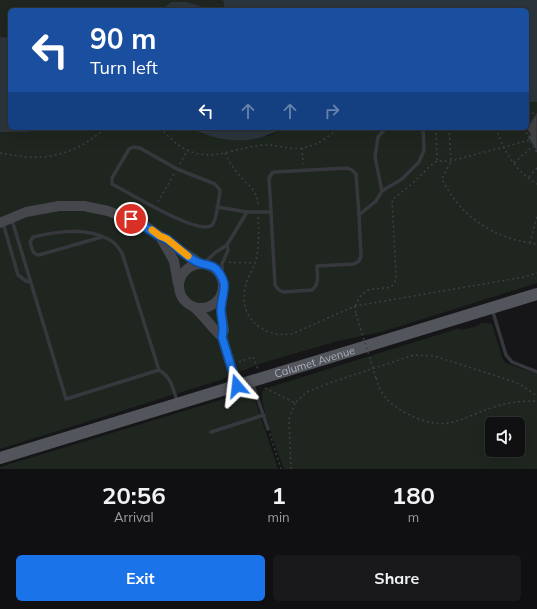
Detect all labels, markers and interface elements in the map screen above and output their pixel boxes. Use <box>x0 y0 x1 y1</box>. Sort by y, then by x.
text: 90 m <box>90 21 156 56</box>
icon: left <box>24 24 76 76</box>
text: Turn left <box>90 56 158 79</box>
icon: left <box>195 100 217 122</box>
icon: ahead <box>237 100 259 122</box>
icon: ahead <box>279 100 301 122</box>
icon: right <box>321 100 343 122</box>
pin <box>114 202 148 236</box>
icon: arrive <box>120 208 142 230</box>
street label: Calumet Avenue <box>273 343 357 381</box>
position arrow <box>216 365 258 407</box>
map controls <box>485 417 525 457</box>
button: sound <box>485 417 525 457</box>
text: 20:56 <box>102 480 166 510</box>
text: 1 <box>271 480 286 510</box>
text: 180 <box>392 480 435 510</box>
text: Arrival <box>114 509 154 525</box>
text: min <box>268 509 290 525</box>
text: m <box>408 509 419 525</box>
button: Exit <box>16 555 265 601</box>
button: Share <box>273 555 521 601</box>

